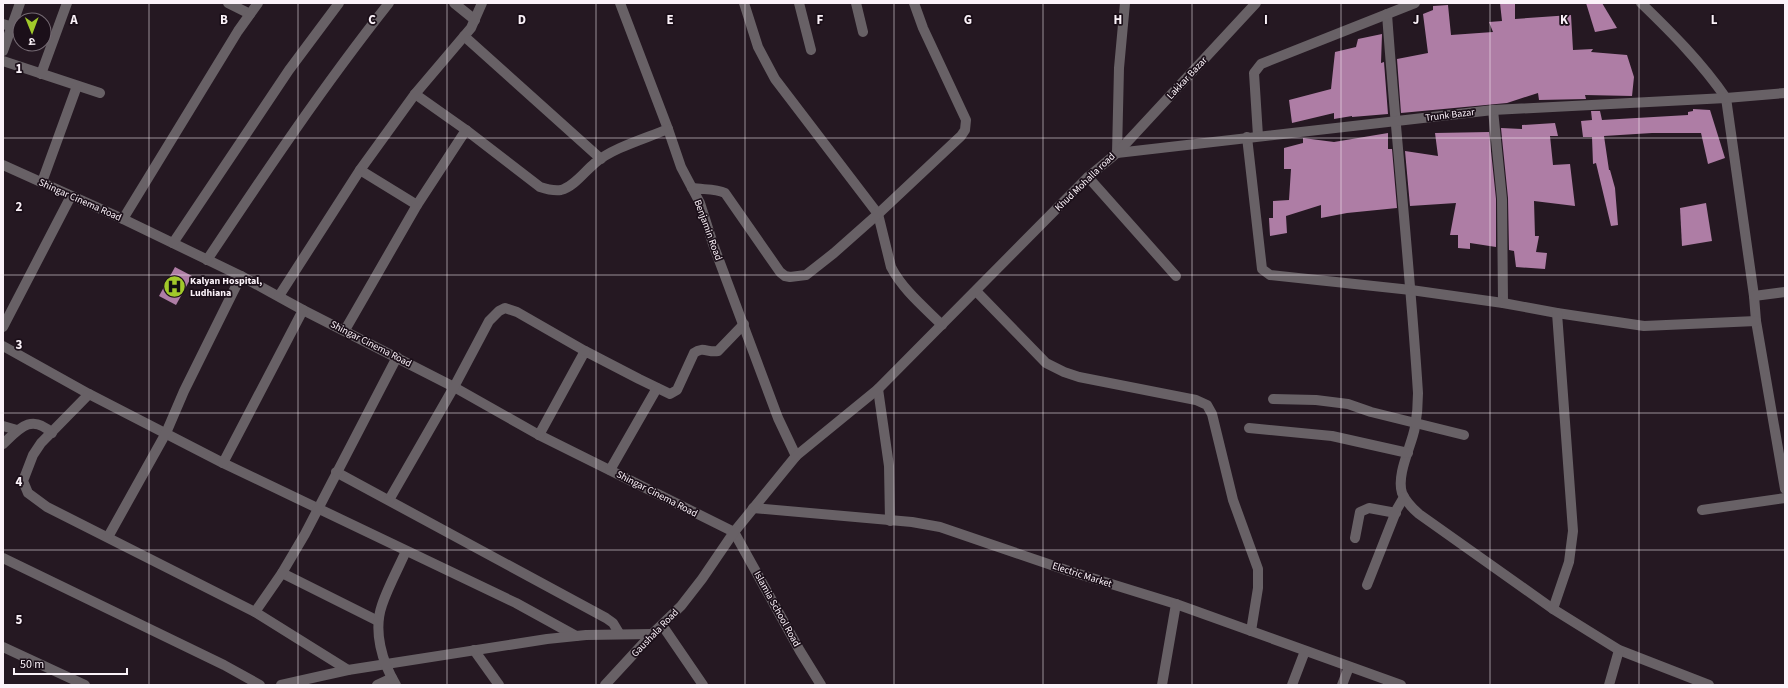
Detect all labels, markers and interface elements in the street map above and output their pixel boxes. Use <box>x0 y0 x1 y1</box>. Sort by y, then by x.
text: A <box>69 11 78 29</box>
text: B <box>220 11 228 29</box>
text: C <box>368 11 376 29</box>
text: D <box>518 11 526 29</box>
text: E <box>666 11 674 29</box>
text: F <box>817 11 824 29</box>
text: G <box>964 11 972 29</box>
text: H <box>1114 11 1122 29</box>
text: I <box>1264 11 1268 29</box>
text: J <box>1413 11 1419 29</box>
text: K <box>1560 11 1569 29</box>
text: L <box>1711 11 1718 29</box>
north arrow <box>12 12 52 52</box>
text: उ <box>28 34 36 49</box>
street label: Lakkar Bazar <box>1164 53 1211 102</box>
text: 1 <box>16 60 23 78</box>
street label: Trunk Bazar <box>1424 105 1476 125</box>
street label: Khud Mohalla road <box>1052 150 1118 214</box>
street label: Shingar Cinema Road <box>36 175 124 225</box>
text: 2 <box>16 198 23 216</box>
street label: Benjamin Road <box>691 198 725 262</box>
hospital icon: Kalyan Hospital, Ludhiana <box>162 274 188 300</box>
place label: Kalyan Hospital, Ludhiana <box>190 274 262 300</box>
street label: Shingar Cinema Road <box>328 317 414 371</box>
text: 3 <box>16 336 23 354</box>
street label: Shingar Cinema Road <box>614 467 700 521</box>
text: 4 <box>16 473 23 491</box>
street label: Electric Market <box>1050 559 1114 591</box>
street label: Islamia School Road <box>750 569 804 649</box>
street label: Gaushala Road <box>628 606 682 660</box>
text: 5 <box>16 611 23 629</box>
scale bar <box>14 650 127 676</box>
text: 50 m <box>20 656 44 673</box>

